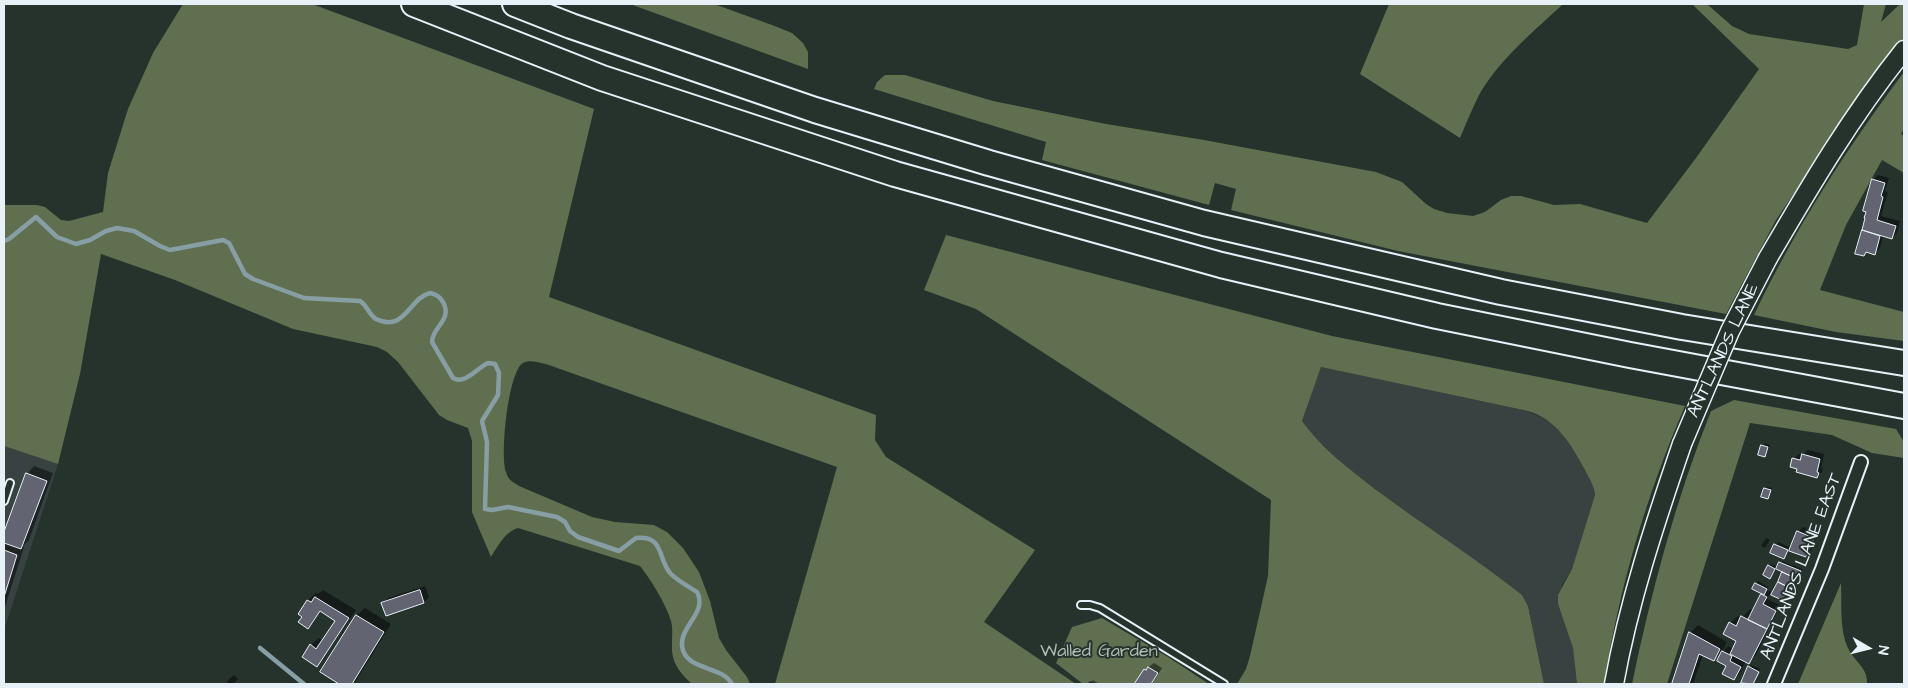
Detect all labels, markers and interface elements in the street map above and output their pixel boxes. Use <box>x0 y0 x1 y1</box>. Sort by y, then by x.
street label: ANTLANDS LANE <box>1683 280 1765 422</box>
street label: ANTLANDS LANE EAST <box>1756 471 1848 663</box>
north arrow <box>1843 623 1893 673</box>
park label: Walled Garden <box>1040 641 1158 663</box>
text: N <box>1872 644 1893 656</box>

